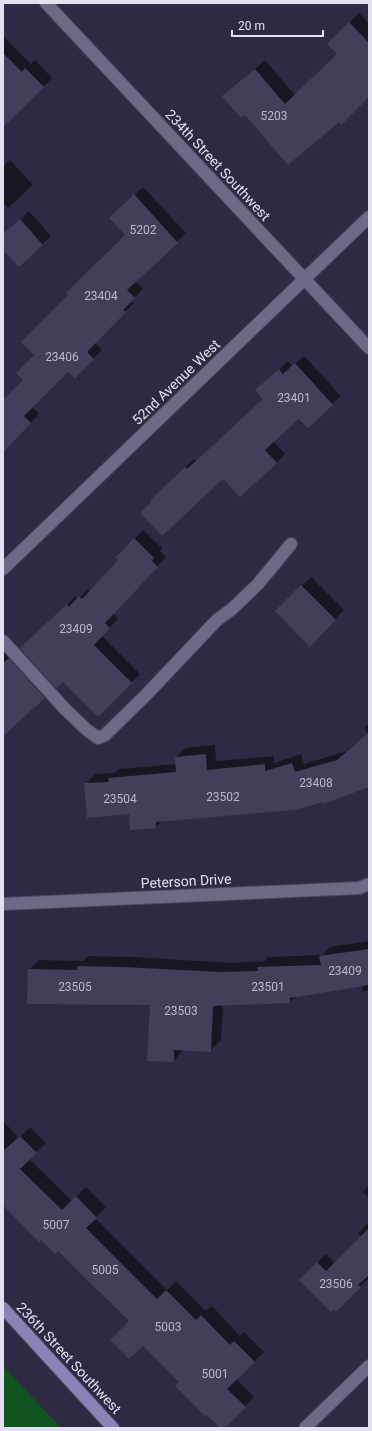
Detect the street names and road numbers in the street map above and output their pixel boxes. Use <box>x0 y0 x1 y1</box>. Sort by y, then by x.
street label: 234th Street Southwest <box>162 106 274 224</box>
street label: 52nd Avenue West <box>129 336 223 428</box>
street label: Peterson Drive <box>140 871 232 891</box>
street label: 236th Street Southwest <box>13 1299 125 1417</box>

